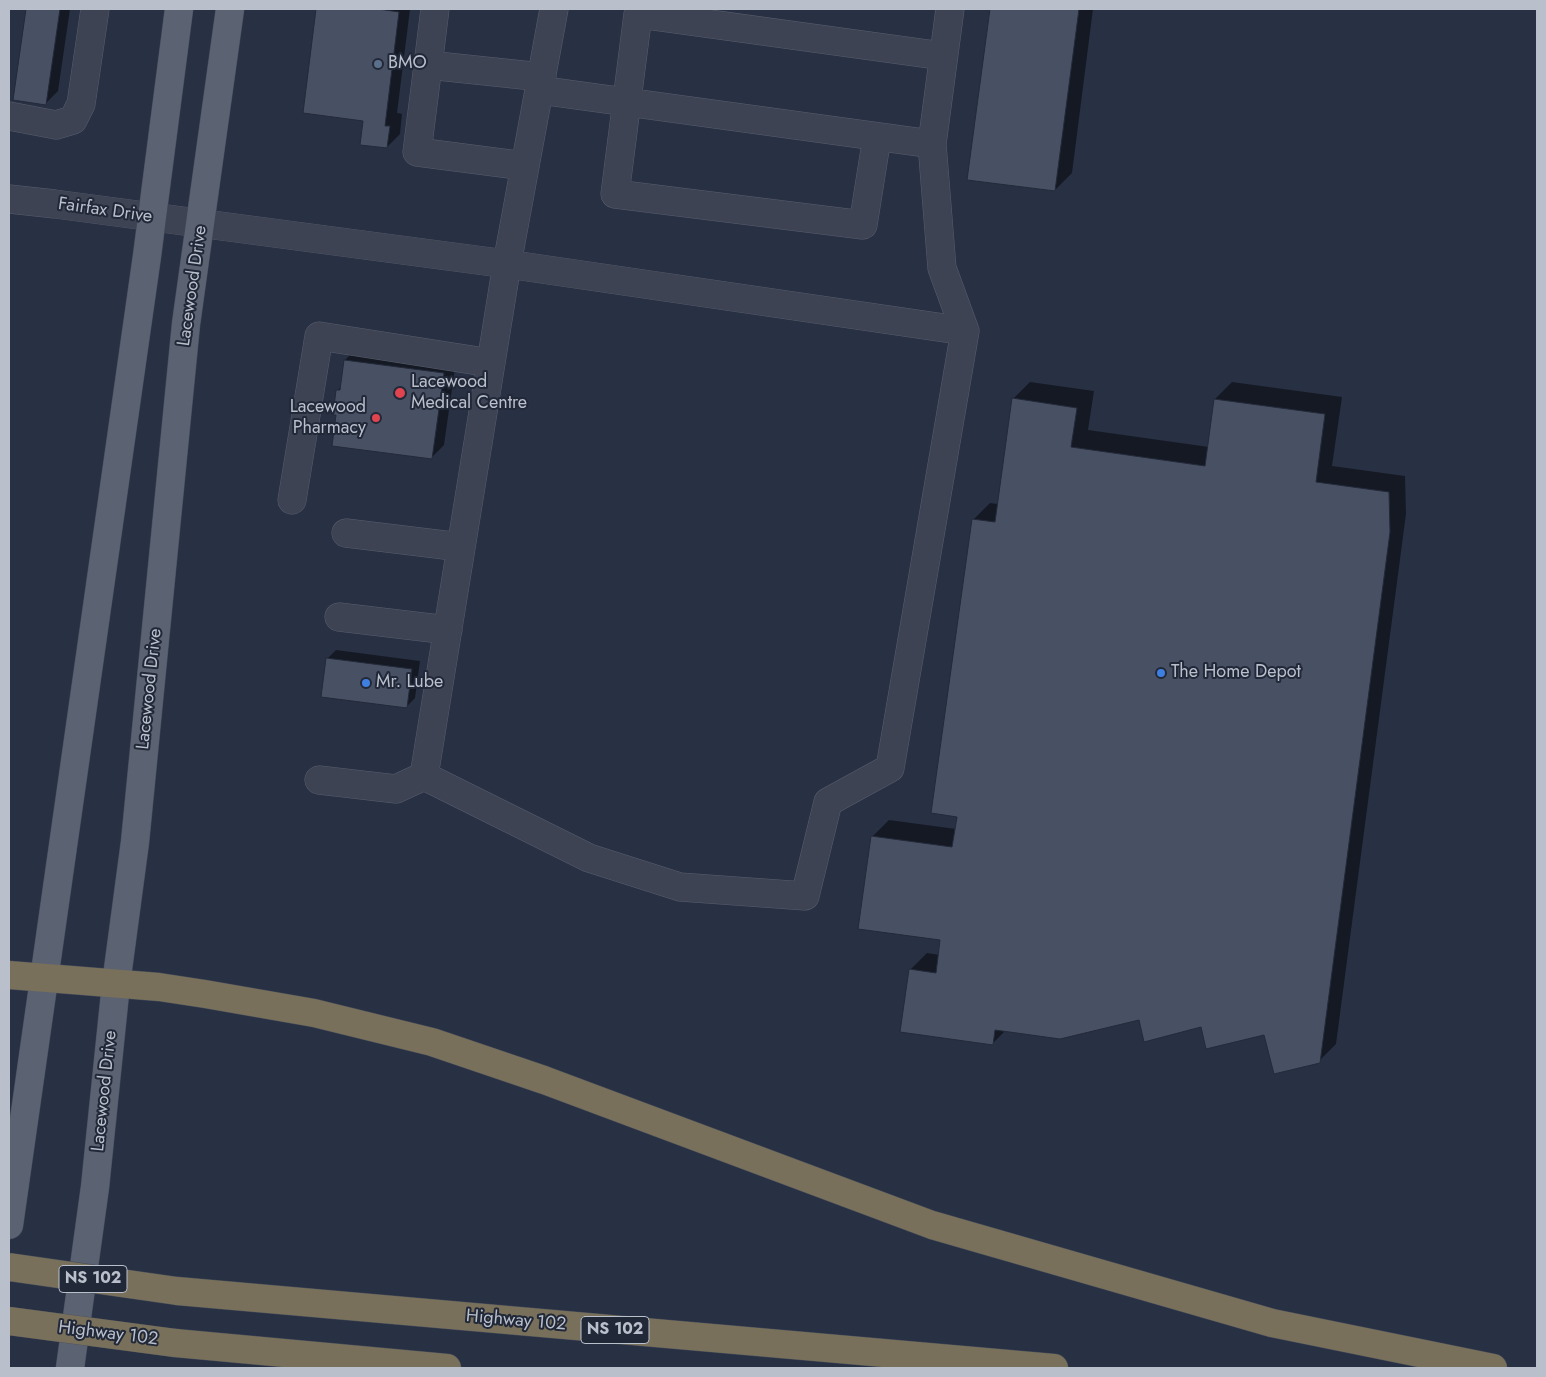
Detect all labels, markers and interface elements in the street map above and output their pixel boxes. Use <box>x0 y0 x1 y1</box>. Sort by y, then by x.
place label: BMO <box>388 53 427 75</box>
marker: BMO <box>372 58 384 70</box>
street label: Fairfax Drive <box>57 194 153 228</box>
street label: Lacewood Drive <box>174 224 212 348</box>
place label: Lacewood Medical Centre <box>411 372 527 414</box>
marker: Lacewood Medical Centre <box>393 386 407 400</box>
place label: Lacewood Pharmacy <box>290 397 366 439</box>
marker: Lacewood Pharmacy <box>370 412 382 424</box>
street label: Lacewood Drive <box>133 627 167 751</box>
place label: The Home Depot <box>1171 662 1301 684</box>
marker: The Home Depot <box>1155 667 1167 679</box>
place label: Mr. Lube <box>376 672 443 694</box>
marker: Mr. Lube <box>360 677 372 689</box>
street label: Lacewood Drive <box>88 1029 122 1153</box>
road number: NS 102 <box>59 1266 127 1292</box>
street label: Highway 102 <box>465 1306 567 1336</box>
road number: NS 102 <box>581 1316 649 1344</box>
street label: Highway 102 <box>57 1317 159 1351</box>

